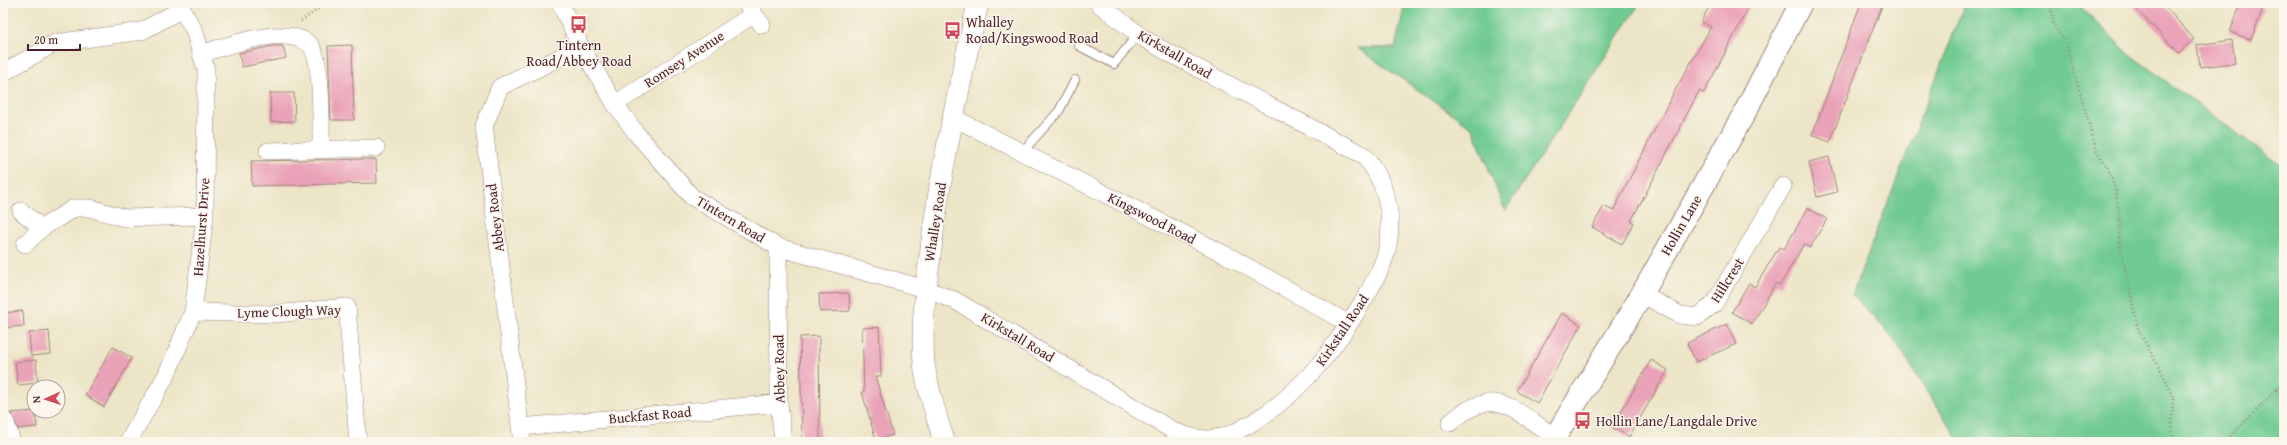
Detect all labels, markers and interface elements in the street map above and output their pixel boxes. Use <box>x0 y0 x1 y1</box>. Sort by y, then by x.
place label: Whalley Road/Kingswood Road <box>966 12 1099 48</box>
bus stop icon: Tintern Road/Abbey Road <box>569 15 589 35</box>
bus stop icon: Whalley Road/Kingswood Road <box>943 20 963 40</box>
street label: Romsey Avenue <box>640 25 728 92</box>
street label: Kirkstall Road <box>1134 25 1216 84</box>
scale bar <box>28 26 80 52</box>
text: 20 m <box>34 31 58 48</box>
place label: Tintern Road/Abbey Road <box>527 35 632 71</box>
street label: Hazelhurst Drive <box>188 177 214 277</box>
street label: Whalley Road <box>919 180 951 263</box>
street label: Abbey Road <box>481 182 509 253</box>
street label: Kingswood Road <box>1104 187 1200 249</box>
street label: Tintern Road <box>693 191 770 248</box>
street label: Hollin Lane <box>1656 191 1707 259</box>
street label: Hillcrest <box>1705 253 1749 306</box>
street label: Kirkstall Road <box>1311 290 1374 370</box>
street label: Lyme Clough Way <box>237 299 341 323</box>
street label: Kirkstall Road <box>978 307 1059 367</box>
street label: Abbey Road <box>768 334 790 404</box>
north arrow <box>26 379 66 419</box>
text: N <box>28 395 44 404</box>
street label: Buckfast Road <box>608 401 693 429</box>
bus stop icon: Hollin Lane/Langdale Drive <box>1573 411 1593 431</box>
place label: Hollin Lane/Langdale Drive <box>1596 411 1757 431</box>

